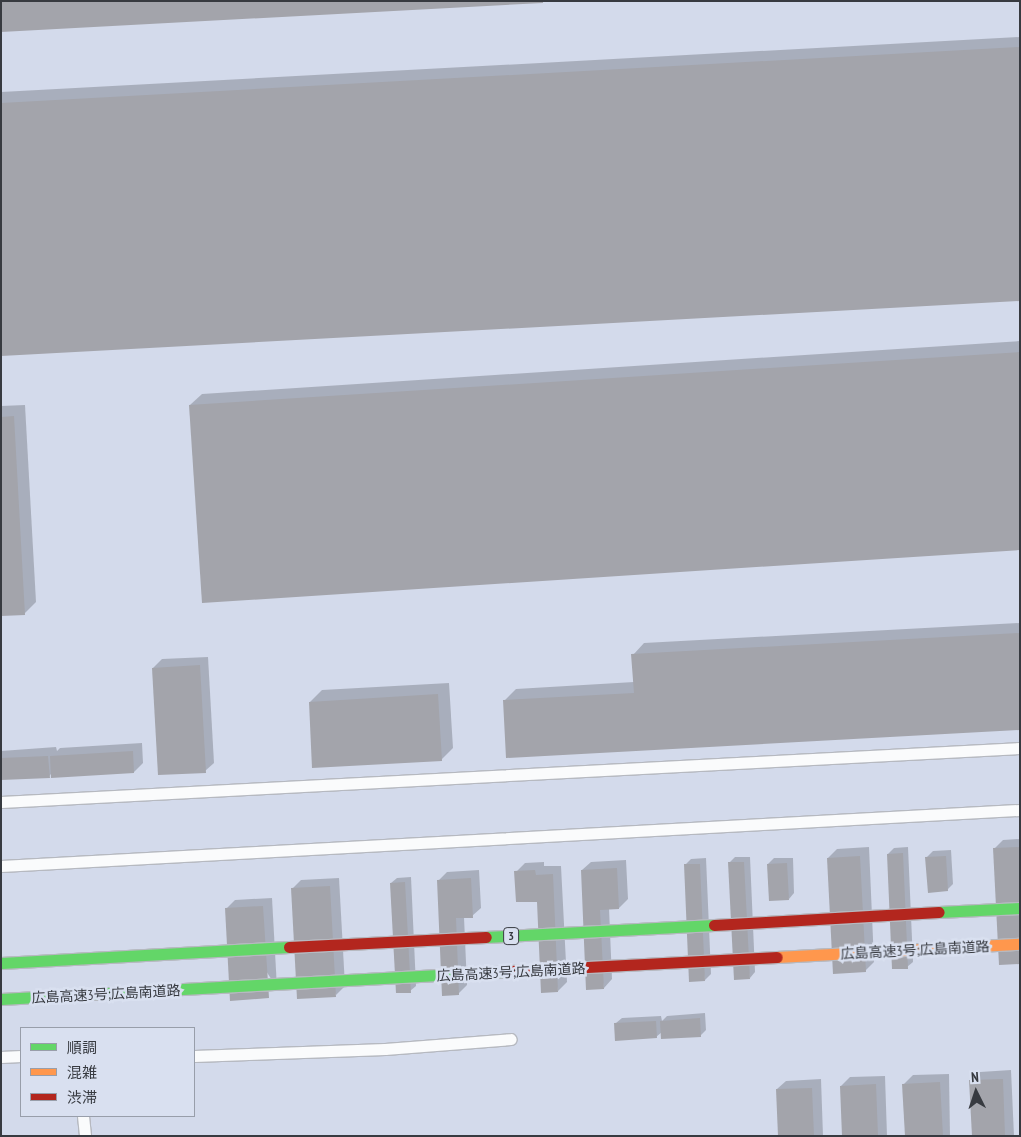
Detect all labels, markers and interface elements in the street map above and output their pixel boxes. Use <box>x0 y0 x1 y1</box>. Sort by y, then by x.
road number: 3 <box>502 926 520 946</box>
street label: 広島高速3号;広島南道路 <box>840 938 990 962</box>
street label: 広島高速3号;広島南道路 <box>436 960 586 984</box>
street label: 広島高速3号;広島南道路 <box>31 982 181 1006</box>
legend <box>20 1027 195 1117</box>
text: 順調 <box>67 1038 97 1057</box>
text: 混雑 <box>67 1063 97 1082</box>
north arrow <box>951 1067 1001 1117</box>
text: N <box>971 1068 979 1086</box>
text: 渋滞 <box>67 1088 97 1107</box>

